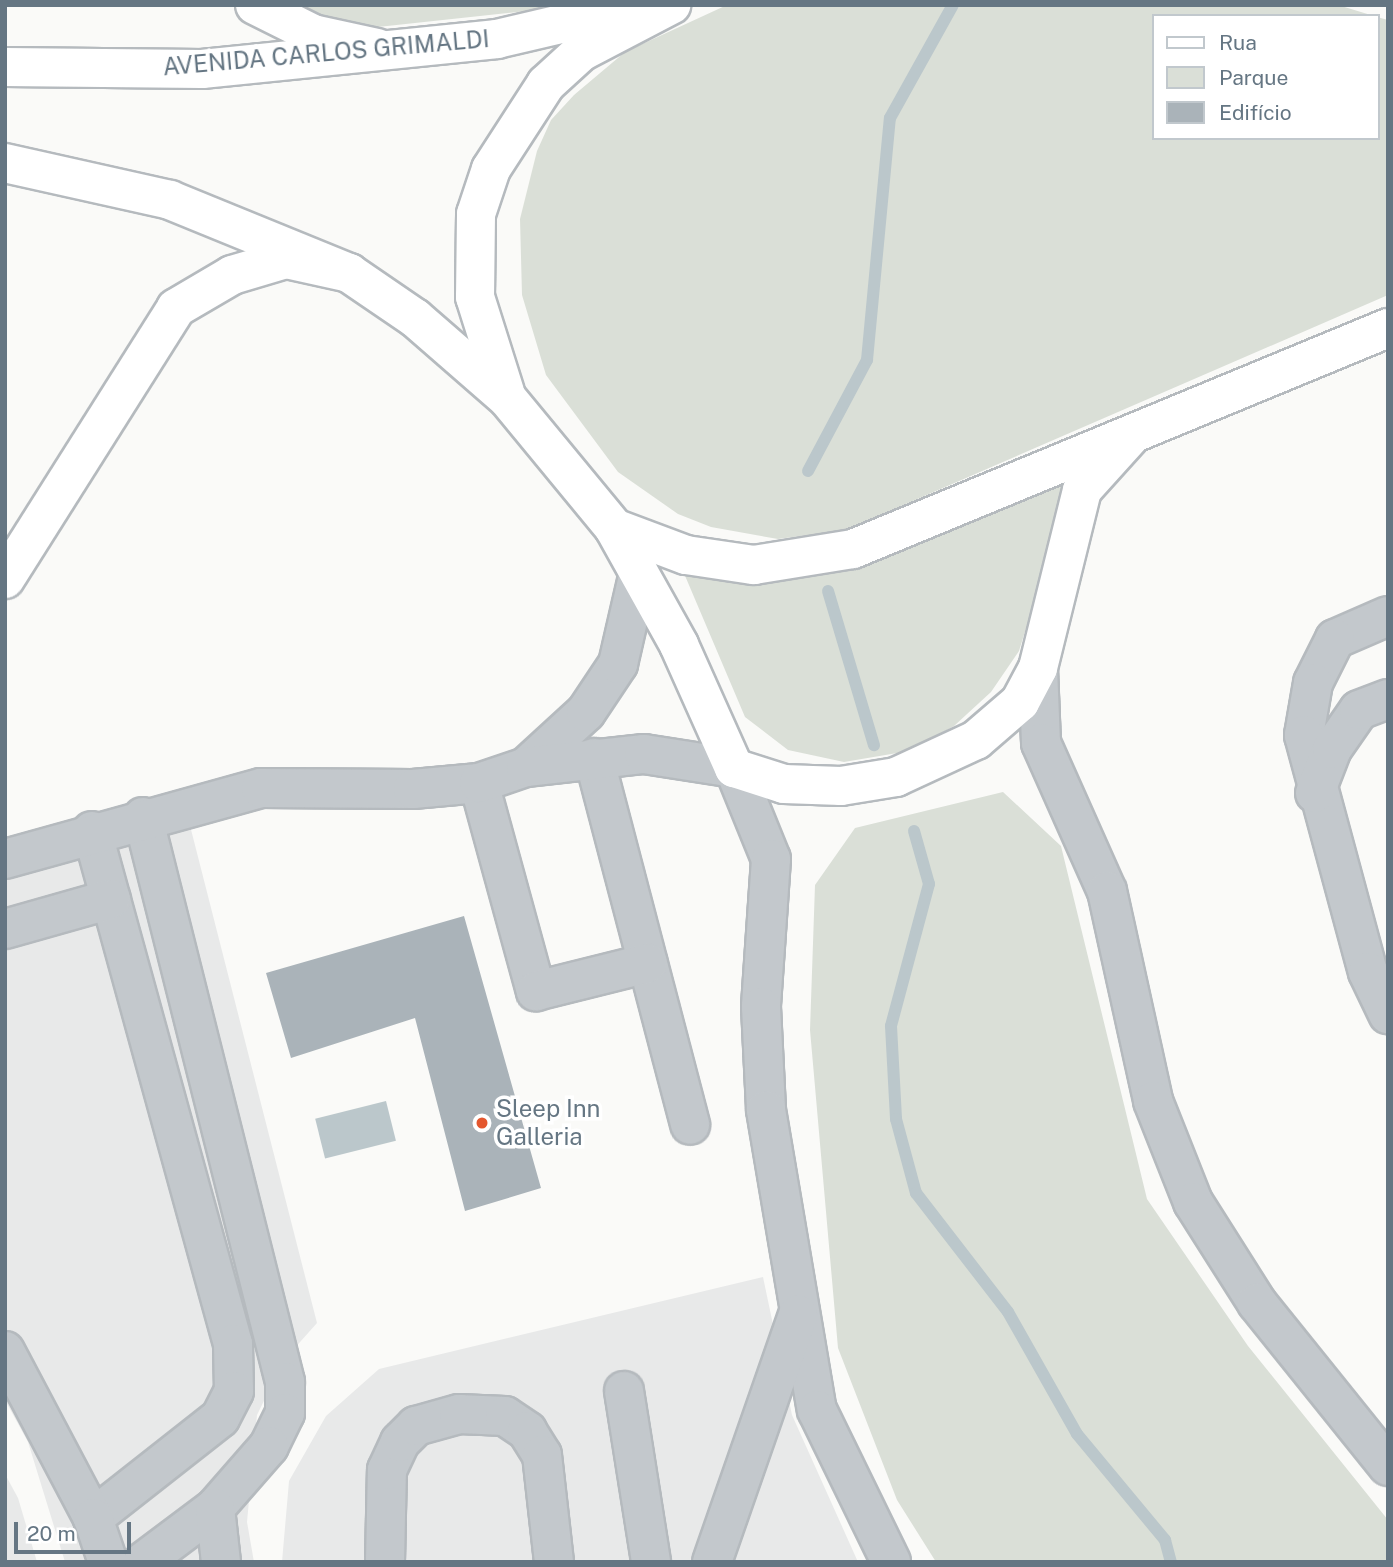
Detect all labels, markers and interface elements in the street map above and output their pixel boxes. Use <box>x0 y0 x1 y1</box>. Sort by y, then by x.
legend <box>1152 14 1379 140</box>
street label: AVENIDA CARLOS GRIMALDI <box>162 24 490 82</box>
text: Rua <box>1219 30 1257 55</box>
text: Parque <box>1219 65 1288 90</box>
text: Edifício <box>1219 100 1292 125</box>
place label: Sleep Inn Galleria <box>496 1095 601 1151</box>
marker: Sleep Inn Galleria <box>474 1115 490 1131</box>
scale bar <box>18 1508 135 1552</box>
text: 20 m <box>27 1521 76 1546</box>

